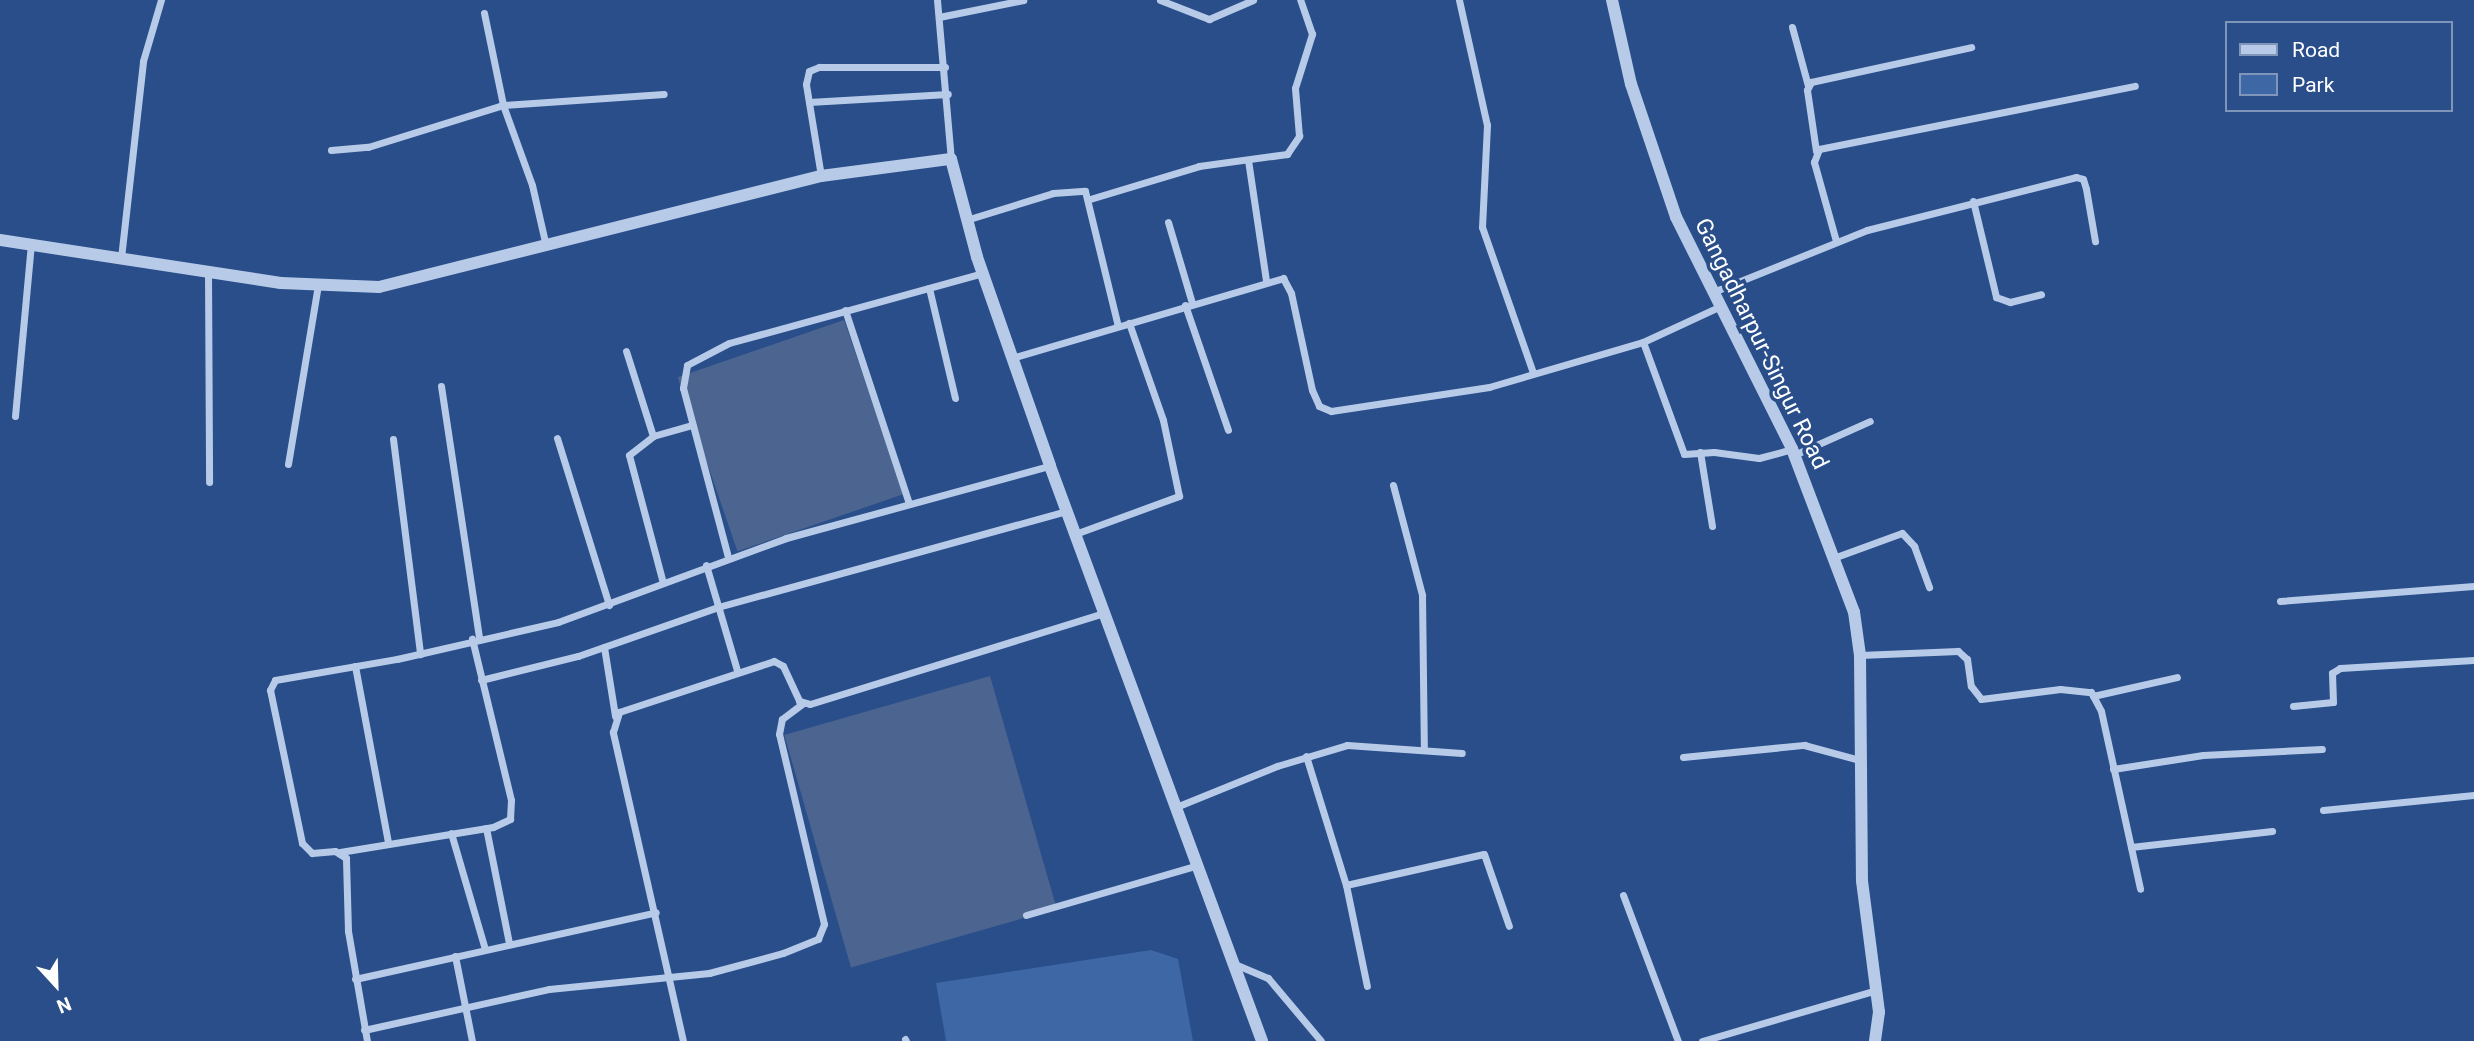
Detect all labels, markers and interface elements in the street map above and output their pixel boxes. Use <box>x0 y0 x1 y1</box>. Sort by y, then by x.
legend <box>2226 21 2453 112</box>
text: Road <box>2292 38 2340 62</box>
text: Park <box>2292 73 2334 97</box>
street label: Gangadharpur-Singur Road <box>1688 214 1834 474</box>
north arrow <box>21 950 91 1020</box>
text: N <box>54 992 75 1018</box>

